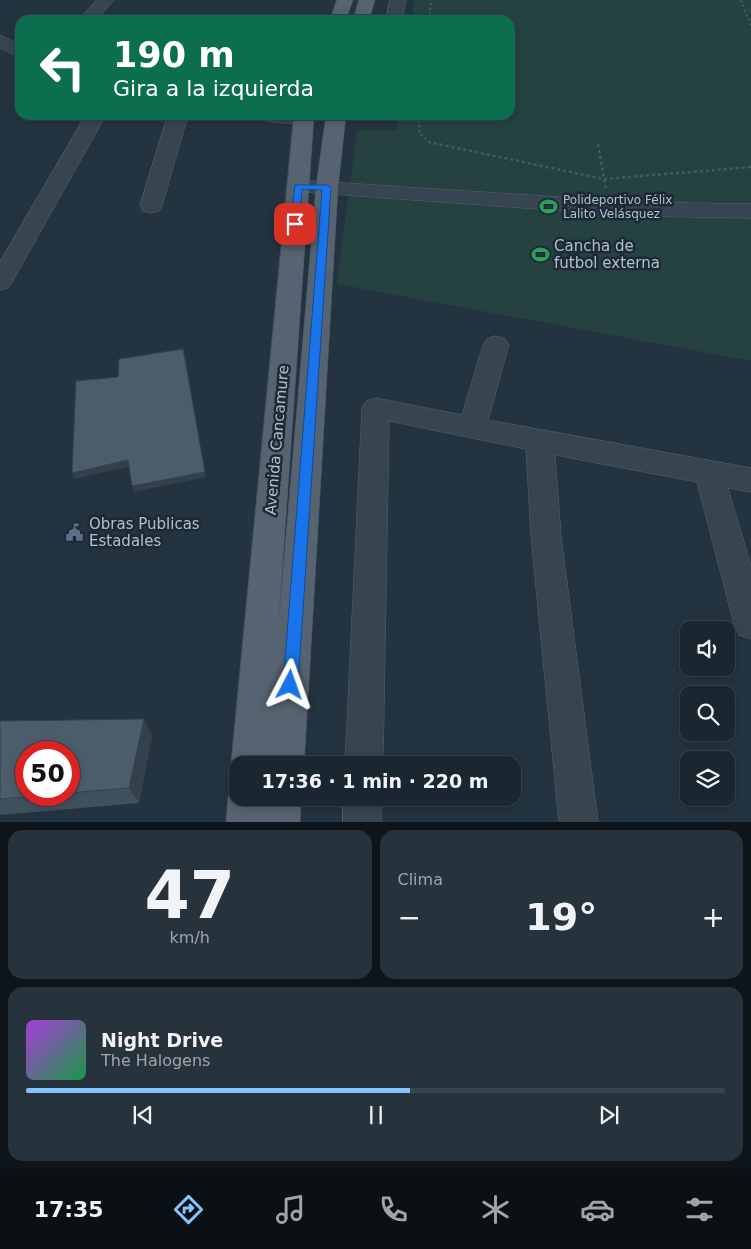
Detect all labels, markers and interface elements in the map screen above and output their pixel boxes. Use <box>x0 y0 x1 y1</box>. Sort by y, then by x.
icon: left <box>30 35 95 100</box>
text: 190 m <box>113 35 235 75</box>
text: Gira a la izquierda <box>113 76 314 101</box>
place label: Polideportivo Félix Lalito Velásquez <box>563 193 672 221</box>
sports icon: Polideportivo Félix Lalito Velásquez <box>539 197 559 217</box>
pin <box>274 203 316 245</box>
icon: arrive <box>281 210 309 238</box>
place label: Cancha de futbol externa <box>554 237 660 272</box>
sports icon: Cancha de futbol externa <box>530 245 550 265</box>
street label: Avenida Cancamure <box>261 364 293 516</box>
place label: Obras Publicas Estadales <box>89 515 200 550</box>
public building icon: Obras Publicas Estadales <box>65 523 85 543</box>
map controls <box>680 621 735 806</box>
button: sound <box>680 621 735 676</box>
position arrow <box>263 658 315 710</box>
button: search <box>680 686 735 741</box>
speed limit sign: 50 <box>15 741 80 806</box>
button: layers <box>680 751 735 806</box>
text: 17:36 · 1 min · 220 m <box>261 770 489 792</box>
text: 47 <box>145 858 235 933</box>
text: Clima <box>398 870 443 889</box>
text: 19° <box>525 895 597 939</box>
text: − <box>398 901 421 934</box>
text: + <box>702 901 725 934</box>
text: km/h <box>170 928 210 947</box>
text: Night Drive <box>101 1029 223 1051</box>
text: The Halogens <box>101 1051 210 1070</box>
icon: previous <box>129 1101 157 1129</box>
icon: pause <box>362 1101 390 1129</box>
icon: next <box>595 1101 623 1129</box>
icon: directions <box>171 1192 206 1227</box>
icon: music <box>273 1192 308 1227</box>
icon: phone <box>376 1192 411 1227</box>
icon: climate <box>478 1192 513 1227</box>
icon: car <box>580 1192 615 1227</box>
icon: filters <box>682 1192 717 1227</box>
text: 17:35 <box>34 1197 104 1222</box>

